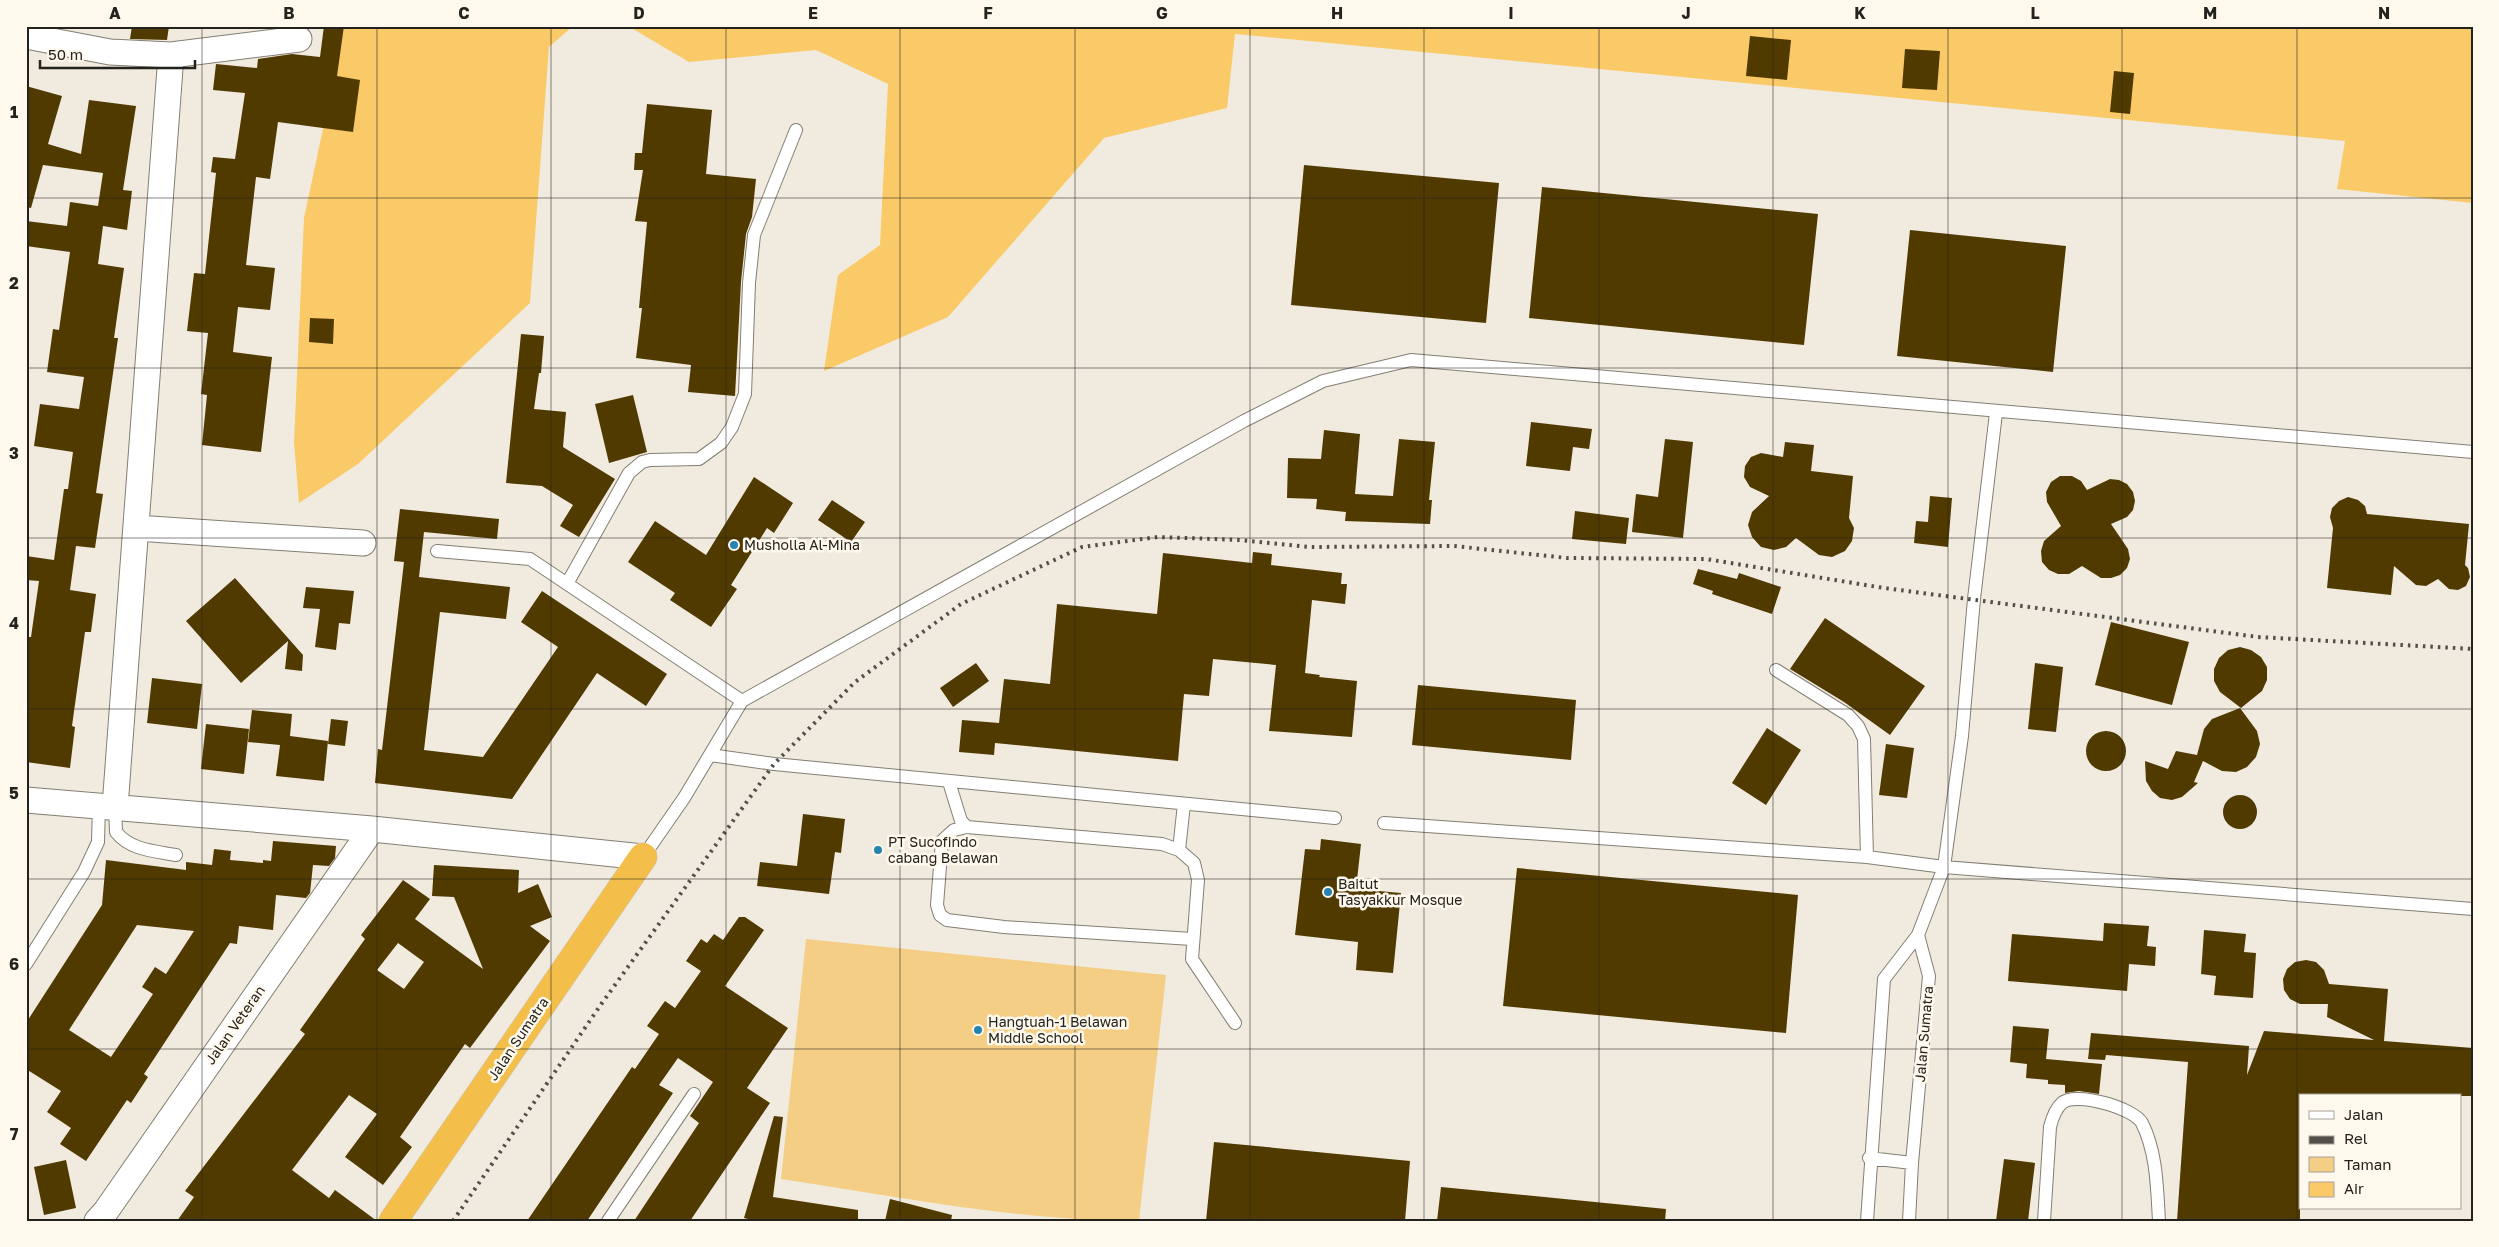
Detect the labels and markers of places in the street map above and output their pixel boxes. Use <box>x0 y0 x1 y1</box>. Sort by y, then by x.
place label: Musholla Al-Mina <box>744 536 860 553</box>
marker: Musholla Al-Mina <box>728 539 740 551</box>
place label: PT Sucofindo cabang Belawan <box>888 833 998 866</box>
marker: PT Sucofindo cabang Belawan <box>872 844 884 856</box>
place label: Baitut Tasyakkur Mosque <box>1338 875 1462 908</box>
marker: Baitut Tasyakkur Mosque <box>1322 886 1334 898</box>
place label: Hangtuah-1 Belawan Middle School <box>988 1013 1127 1046</box>
marker: Hangtuah-1 Belawan Middle School <box>972 1024 984 1036</box>

